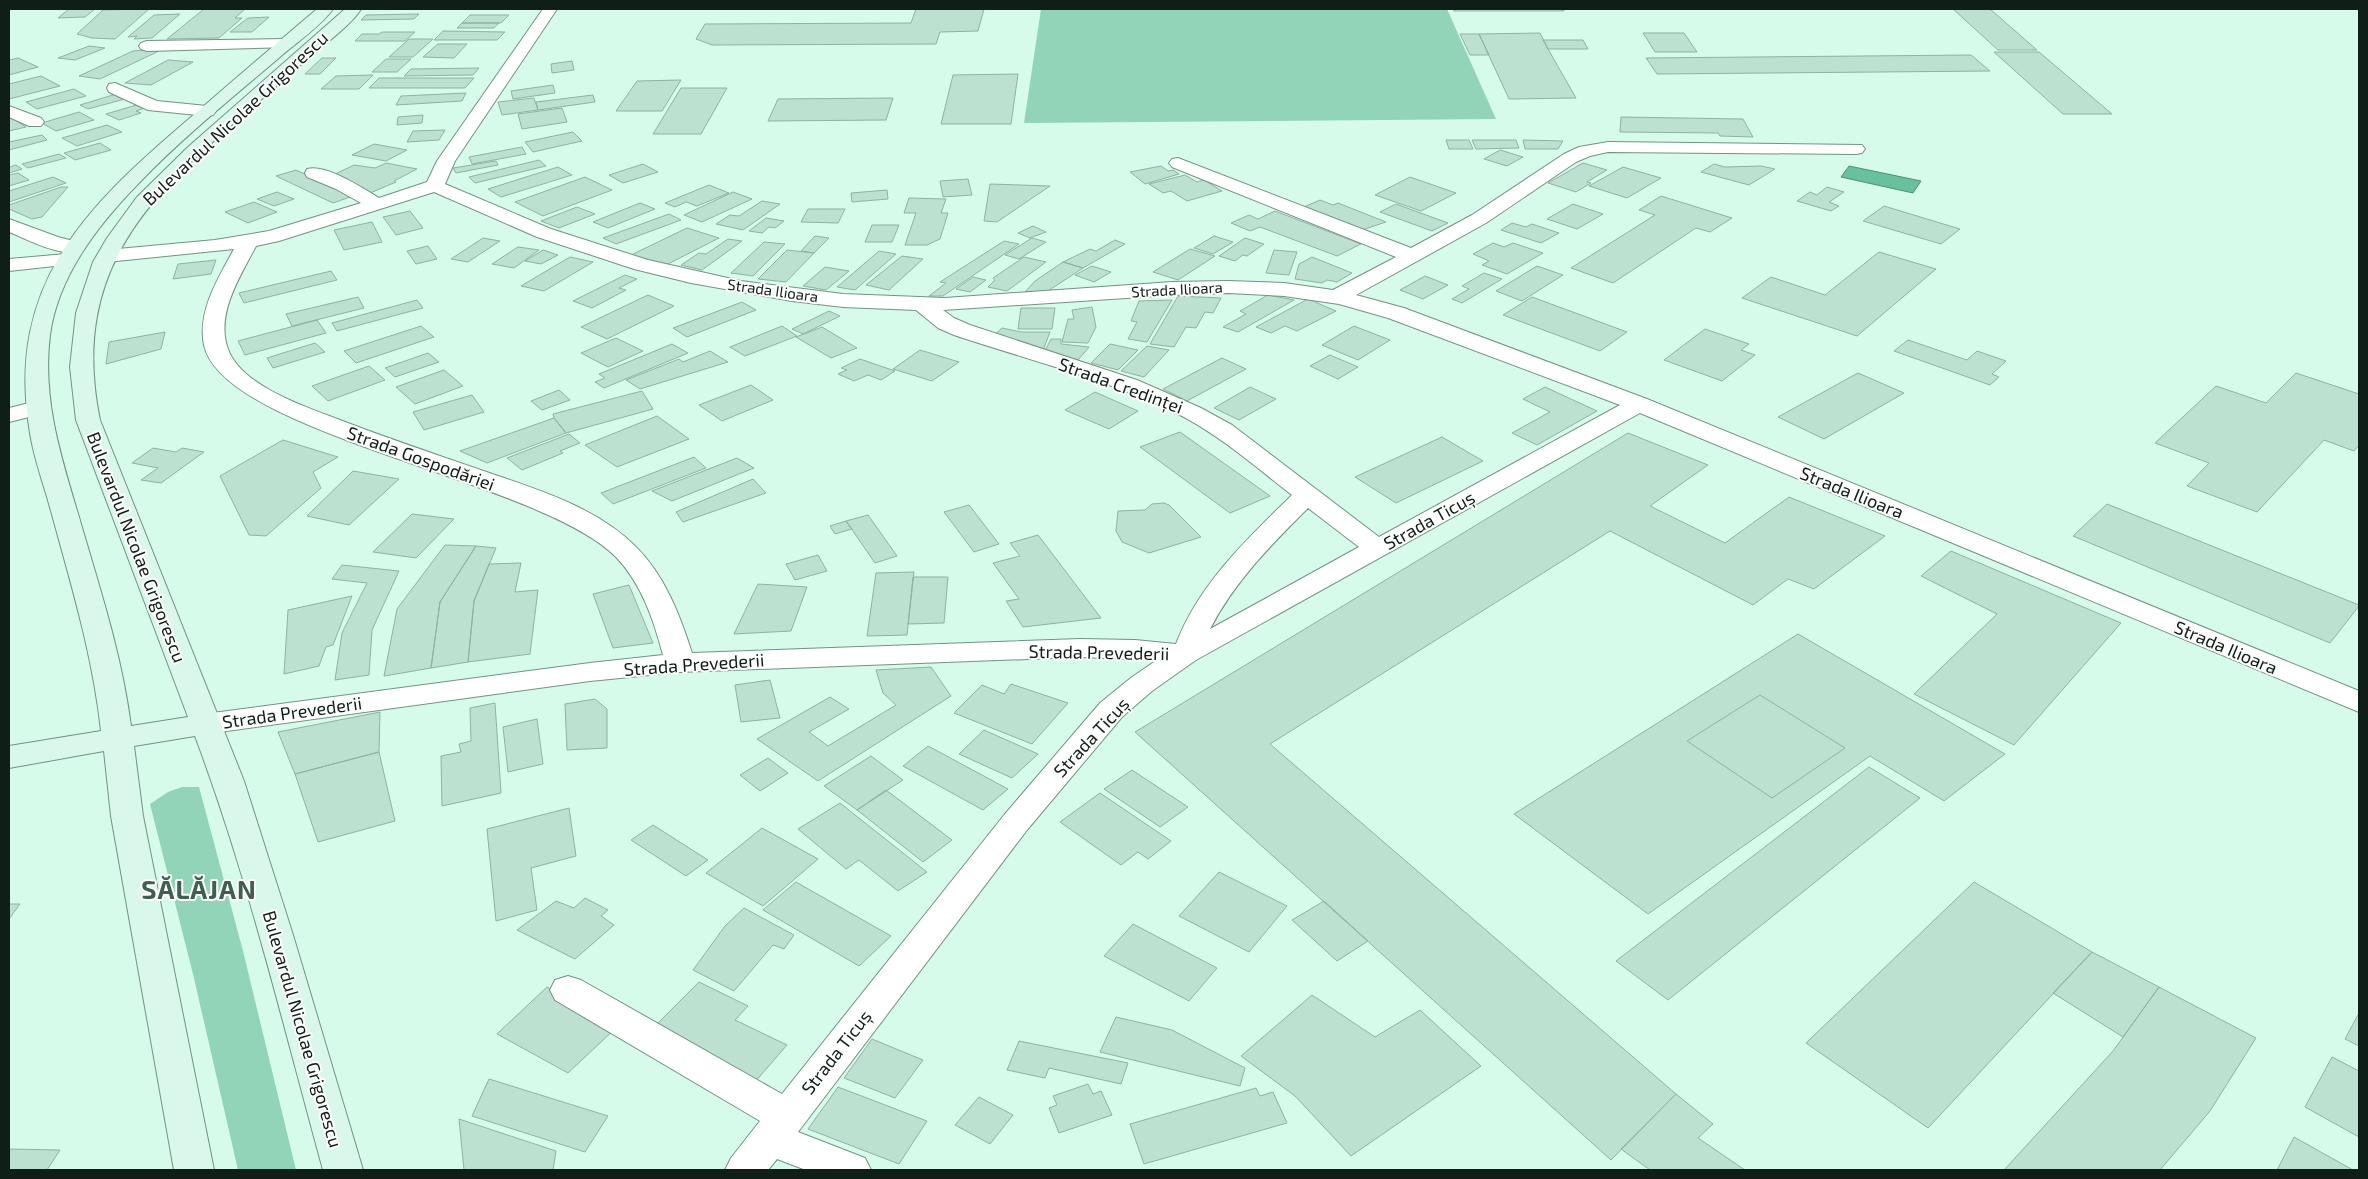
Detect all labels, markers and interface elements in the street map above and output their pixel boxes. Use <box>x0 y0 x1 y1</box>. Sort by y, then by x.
street label: Bulevardul Nicolae Grigorescu <box>138 26 332 210</box>
street label: Strada Ilioara <box>726 275 820 305</box>
street label: Strada Ilioara <box>1131 278 1223 300</box>
street label: Strada Credinței <box>1055 352 1186 419</box>
street label: Strada Gospodăriei <box>344 421 498 495</box>
street label: Bulevardul Nicolae Grigorescu <box>83 429 191 665</box>
street label: Strada Ilioara <box>1797 461 1907 523</box>
street label: Strada Ticuș <box>1380 486 1479 555</box>
street label: Strada Ilioara <box>2171 615 2281 679</box>
street label: Strada Prevederii <box>1029 640 1169 664</box>
street label: Strada Prevederii <box>623 648 765 680</box>
street label: Strada Prevederii <box>221 691 363 733</box>
street label: Strada Ticuș <box>1049 693 1134 782</box>
district label: SĂLĂJAN <box>141 873 257 904</box>
street label: Bulevardul Nicolae Grigorescu <box>259 908 347 1150</box>
street label: Strada Ticuș <box>796 1005 877 1099</box>

